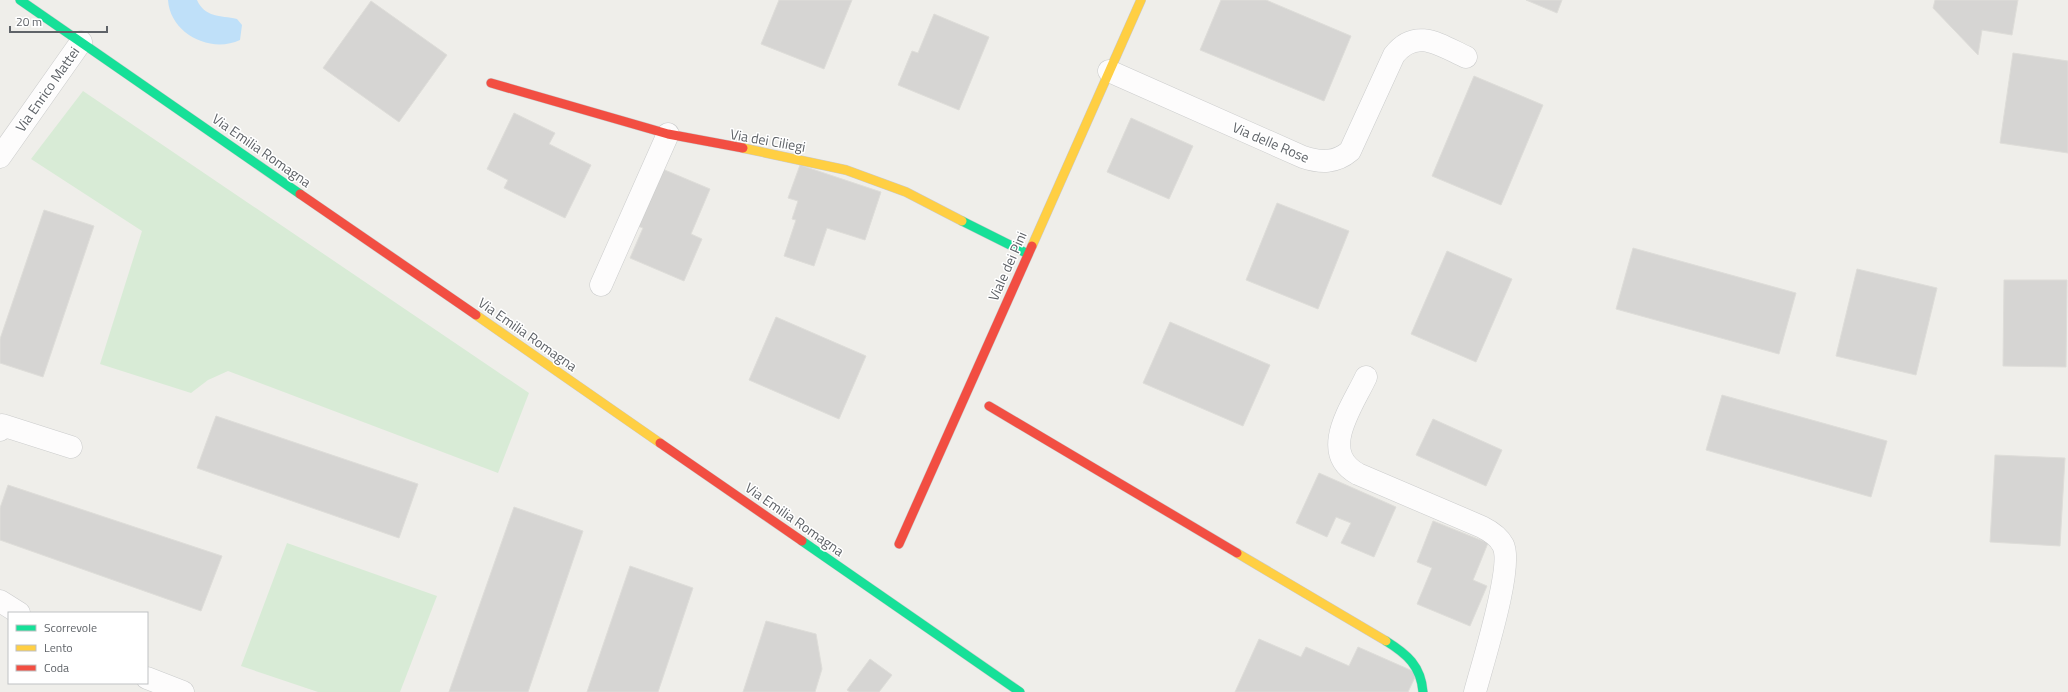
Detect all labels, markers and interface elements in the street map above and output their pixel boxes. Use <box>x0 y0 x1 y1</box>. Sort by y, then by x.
scale bar <box>10 8 107 34</box>
text: 20 m <box>16 12 42 31</box>
street label: Via Enrico Mattei <box>10 42 84 136</box>
street label: Via Emilia Romagna <box>208 108 316 192</box>
street label: Via delle Rose <box>1229 116 1313 168</box>
street label: Via dei Ciliegi <box>729 123 807 157</box>
street label: Viale dei Pini <box>982 228 1032 304</box>
street label: Via Emilia Romagna <box>474 292 582 376</box>
street label: Via Emilia Romagna <box>741 477 849 561</box>
legend <box>8 612 148 684</box>
text: Scorrevole <box>44 618 97 637</box>
text: Lento <box>44 638 73 657</box>
text: Coda <box>44 658 69 677</box>

